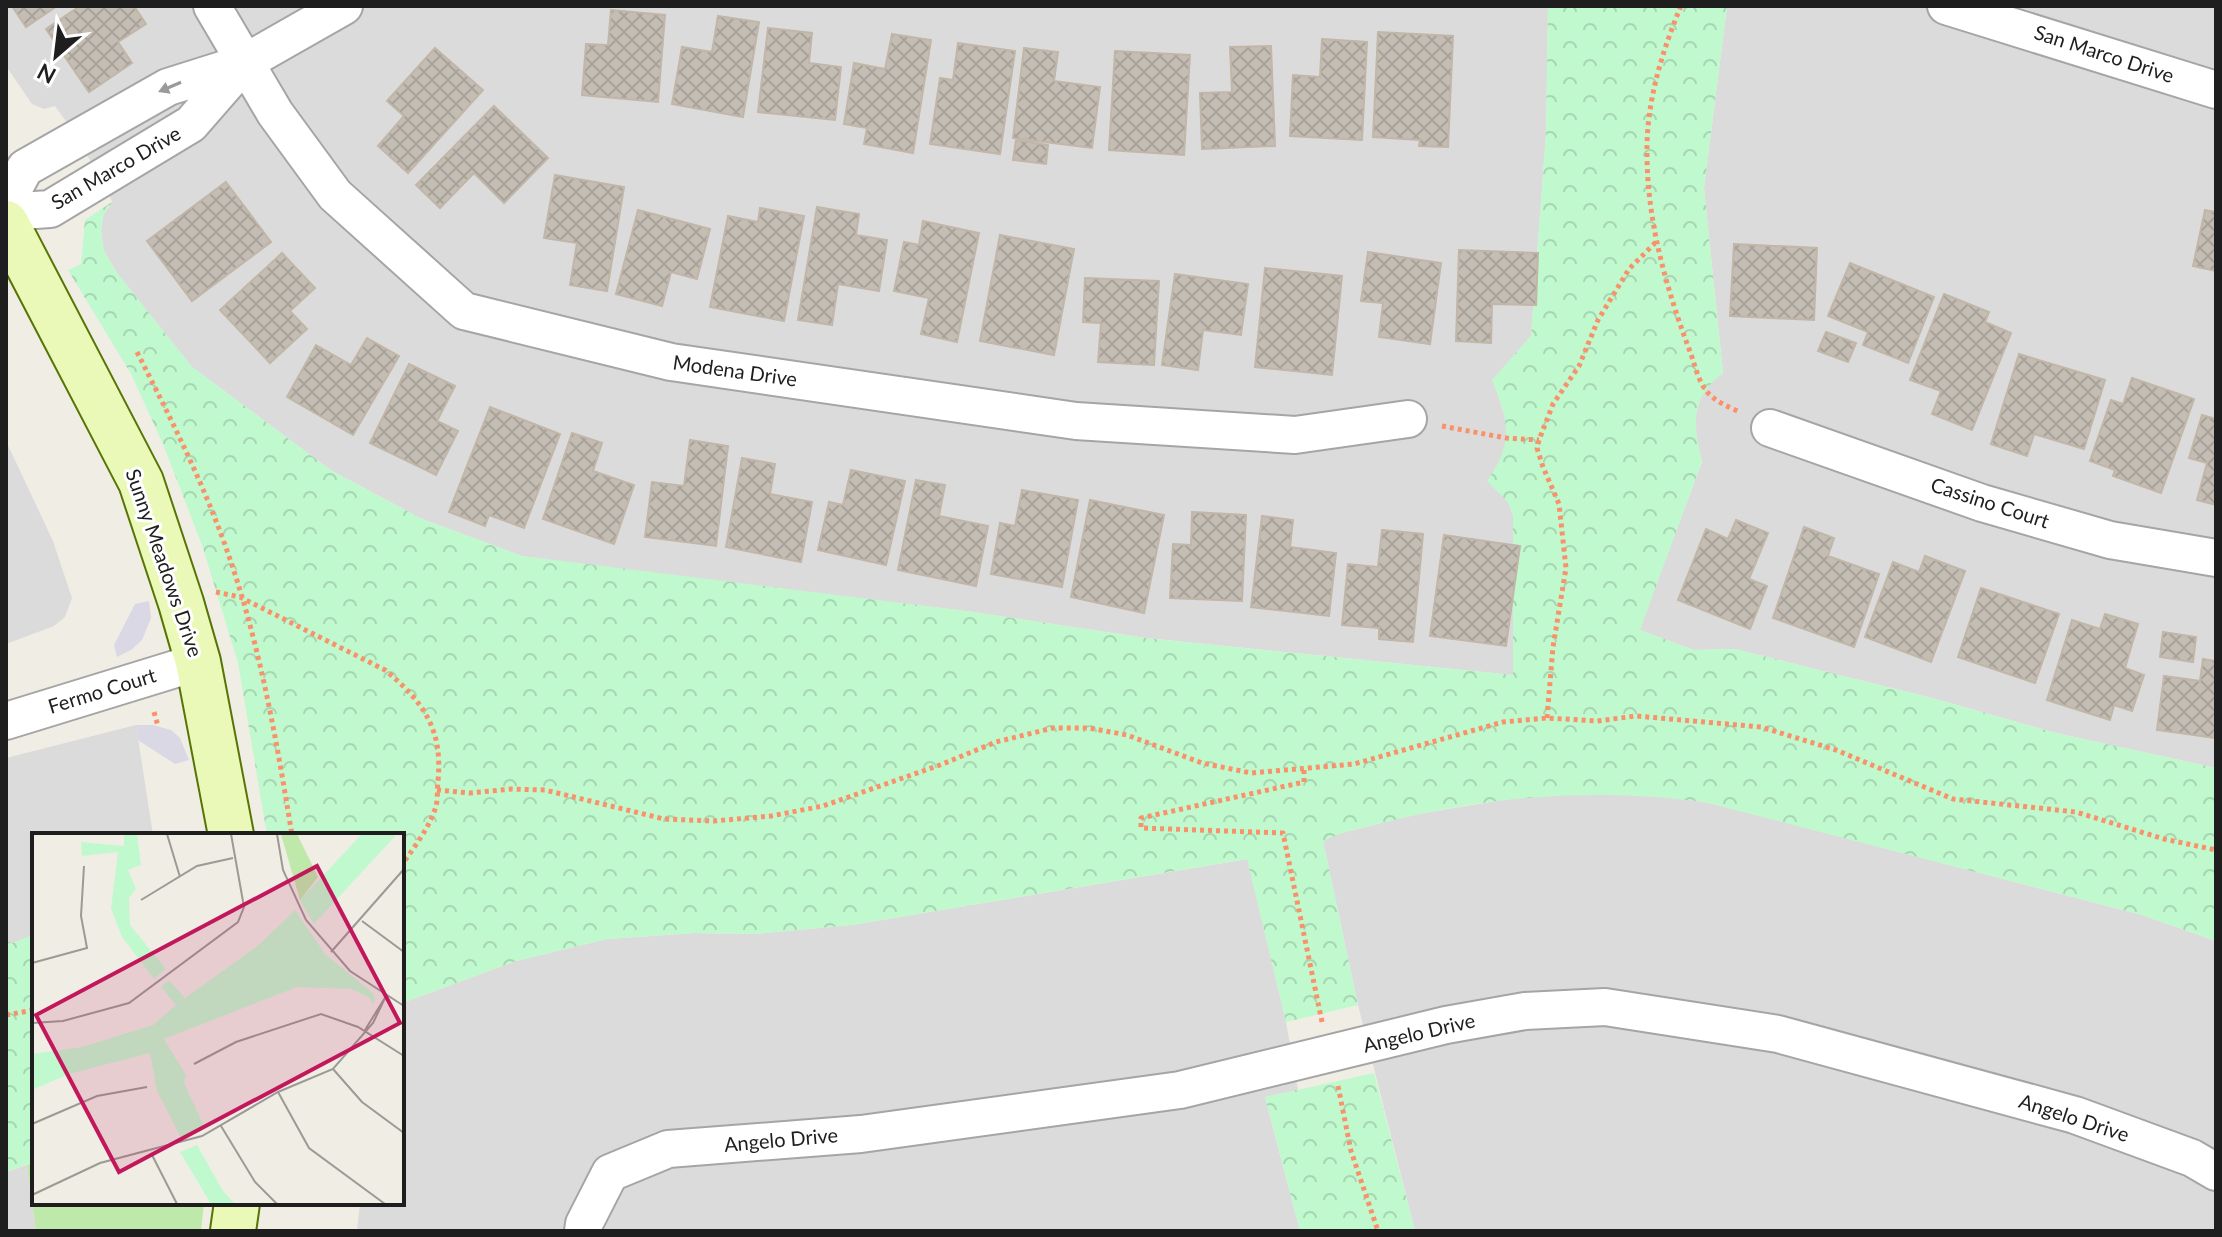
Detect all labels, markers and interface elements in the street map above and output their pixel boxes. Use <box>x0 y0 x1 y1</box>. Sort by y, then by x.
north arrow <box>16 16 96 96</box>
street label: San Marco Drive <box>2031 19 2177 87</box>
text: N <box>33 58 60 90</box>
one-way arrow <box>159 81 182 94</box>
street label: San Marco Drive <box>46 120 185 214</box>
street label: Modena Drive <box>671 349 799 391</box>
street label: Sunny Meadows Drive <box>122 466 208 660</box>
street label: Cassino Court <box>1928 472 2053 532</box>
street label: Fermo Court <box>45 662 158 718</box>
inset map <box>32 833 404 1205</box>
street label: Angelo Drive <box>1360 1007 1477 1057</box>
street label: Angelo Drive <box>2016 1088 2132 1146</box>
street label: Angelo Drive <box>723 1122 839 1156</box>

